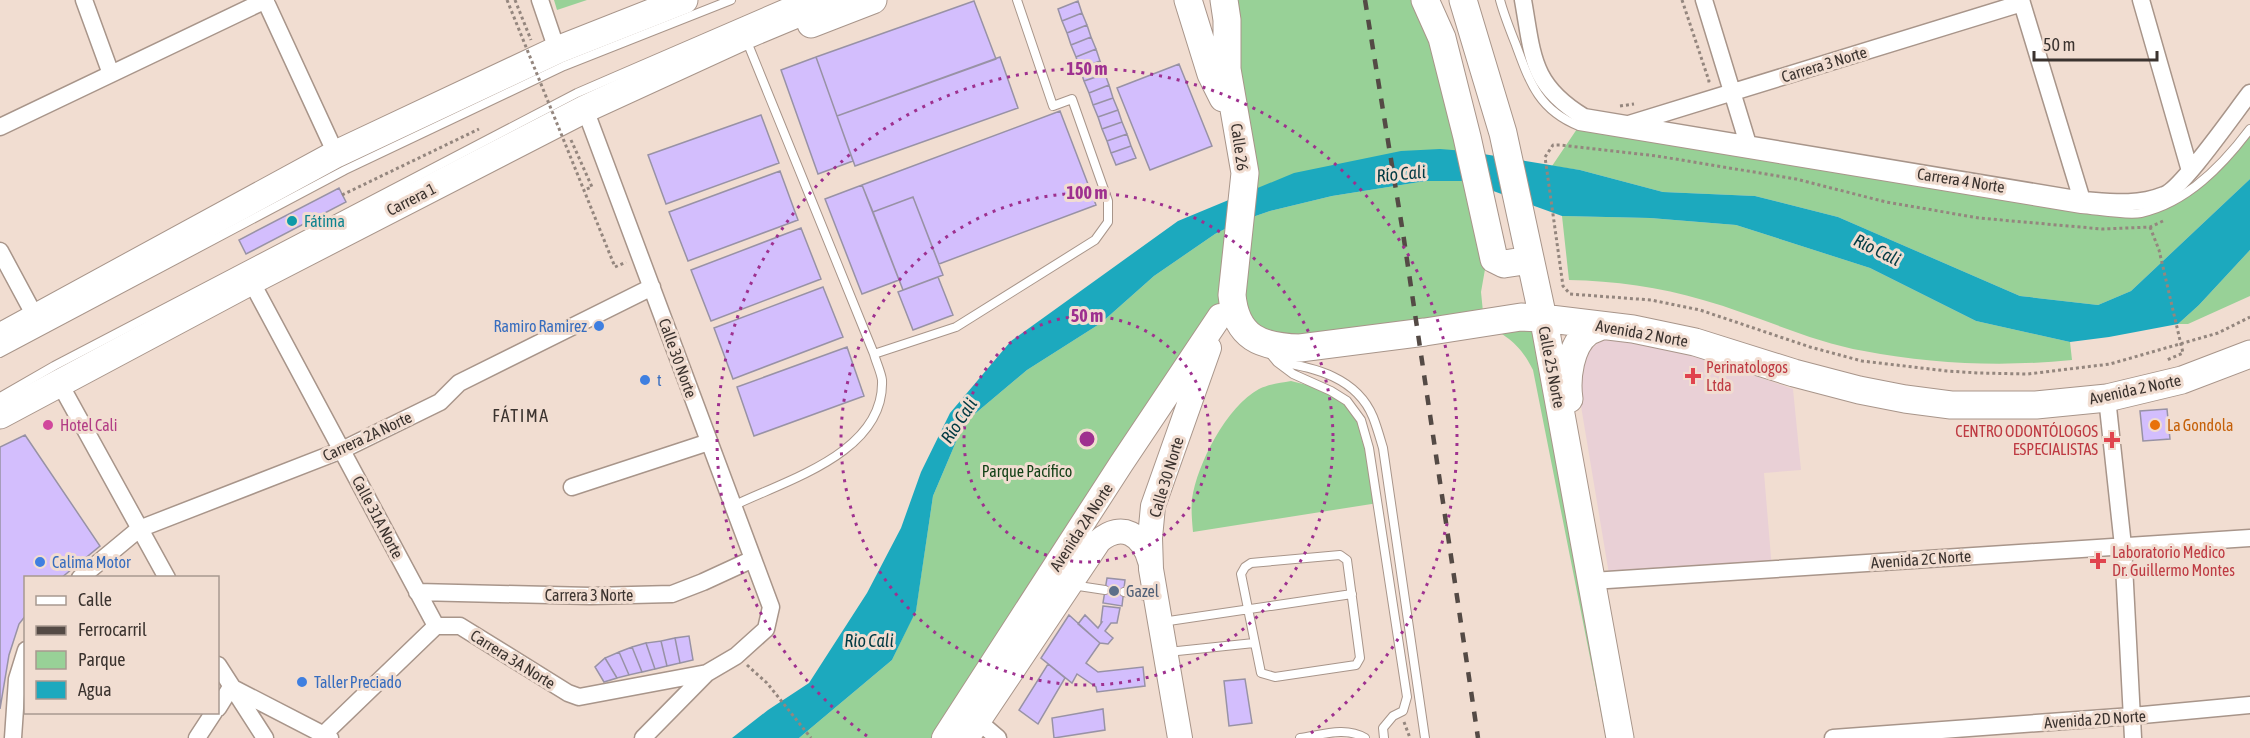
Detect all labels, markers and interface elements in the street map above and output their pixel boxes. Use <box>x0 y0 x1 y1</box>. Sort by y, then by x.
scale bar <box>2034 24 2157 62</box>
text: 50 m <box>2043 34 2075 55</box>
street label: Carrera 3 Norte <box>1779 42 1869 86</box>
text: 150 m <box>1067 58 1107 79</box>
street label: Calle 26 <box>1228 122 1252 172</box>
water label: Río Cali <box>1375 161 1427 186</box>
street label: Carrera 4 Norte <box>1916 164 2006 196</box>
street label: Carrera 1 <box>383 179 439 219</box>
text: 100 m <box>1067 182 1107 203</box>
place label: Fátima <box>304 212 345 230</box>
marker: Fátima <box>285 214 299 228</box>
water label: Río Cali <box>1850 229 1904 270</box>
text: 50 m <box>1071 305 1103 326</box>
street label: Calle 30 Norte <box>655 316 701 400</box>
street label: Avenida 2 Norte <box>1595 316 1689 350</box>
place label: Ramiro Ramirez <box>494 317 587 335</box>
marker: Ramiro Ramirez <box>592 319 606 333</box>
street label: Calle 25 Norte <box>1535 325 1569 409</box>
place label: Perinatologos Ltda <box>1706 358 1788 394</box>
marker: Perinatologos Ltda <box>1684 367 1702 385</box>
place label: t <box>657 370 662 390</box>
street label: Avenida 2 Norte <box>2088 371 2182 407</box>
marker: t <box>638 373 652 387</box>
water label: Río Cali <box>936 394 981 447</box>
district label: FÁTIMA <box>492 405 550 426</box>
street label: Carrera 2A Norte <box>320 408 414 464</box>
place label: Hotel Cali <box>60 416 118 434</box>
place label: La Gondola <box>2167 416 2233 434</box>
marker: Hotel Cali <box>41 418 55 432</box>
marker: La Gondola <box>2148 418 2162 432</box>
place label: CENTRO ODONTÓLOGOS ESPECIALISTAS <box>1955 422 2098 458</box>
centre of rings <box>1077 429 1097 449</box>
marker: CENTRO ODONTÓLOGOS ESPECIALISTAS <box>2103 431 2121 449</box>
street label: Calle 30 Norte <box>1145 435 1187 519</box>
park label: Parque Pacífico <box>982 462 1072 481</box>
street label: Calle 31A Norte <box>349 473 407 561</box>
street label: Avenida 2A Norte <box>1046 480 1116 574</box>
place label: Laboratorio Medico Dr. Guillermo Montes <box>2112 543 2235 579</box>
street label: Avenida 2C Norte <box>1870 547 1972 571</box>
marker: Laboratorio Medico Dr. Guillermo Montes <box>2089 552 2107 570</box>
place label: Calima Motor <box>52 553 131 571</box>
marker: Calima Motor <box>33 555 47 569</box>
legend <box>24 576 219 714</box>
place label: Gazel <box>1126 582 1160 600</box>
marker: Gazel <box>1107 584 1121 598</box>
street label: Carrera 3 Norte <box>545 586 633 604</box>
text: Calle <box>78 589 112 610</box>
text: Ferrocarril <box>78 619 147 640</box>
street label: Carrera 3A Norte <box>467 626 559 692</box>
water label: Rio Cali <box>844 630 894 651</box>
text: Parque <box>78 649 126 670</box>
place label: Taller Preciado <box>314 673 402 691</box>
marker: Taller Preciado <box>295 675 309 689</box>
text: Agua <box>78 679 112 700</box>
street label: Avenida 2D Norte <box>2043 706 2147 732</box>

